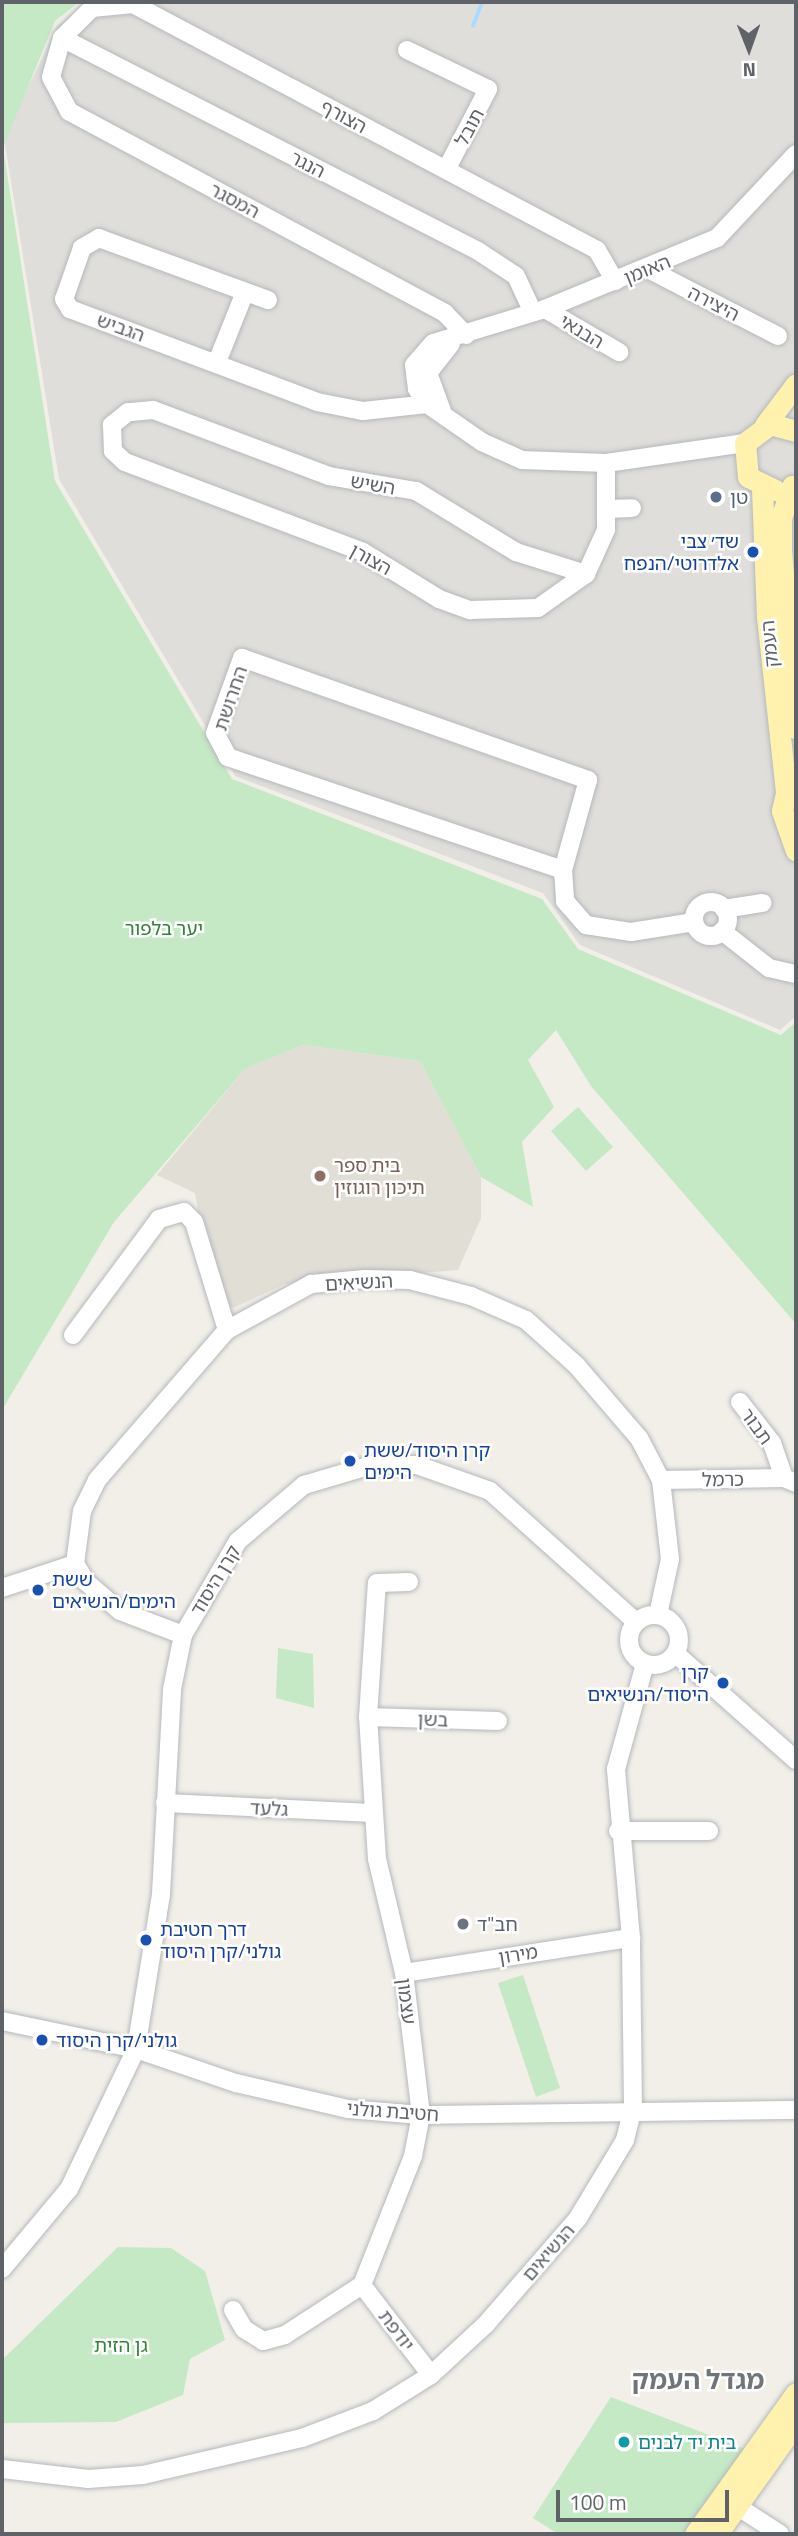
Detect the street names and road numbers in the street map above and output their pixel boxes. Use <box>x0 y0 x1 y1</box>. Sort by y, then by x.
street label: הצורף <box>317 94 371 138</box>
street label: תובל <box>450 104 488 150</box>
street label: הנגר <box>287 146 329 182</box>
street label: המסגר <box>206 177 264 223</box>
street label: האומן <box>620 249 674 289</box>
street label: היצירה <box>684 280 744 326</box>
street label: הגביש <box>94 308 148 346</box>
street label: הבנאי <box>556 309 608 353</box>
street label: השיש <box>349 469 397 499</box>
street label: הצורן <box>346 538 396 580</box>
street label: העמק <box>756 619 782 669</box>
street label: החרושת <box>208 663 252 733</box>
street label: הנשיאים <box>324 1269 394 1295</box>
street label: תבור <box>736 1403 778 1449</box>
street label: כרמל <box>702 1467 744 1491</box>
street label: קרן היסוד <box>185 1541 245 1619</box>
street label: בשן <box>417 1707 449 1731</box>
street label: גלעד <box>249 1796 289 1820</box>
street label: מירון <box>497 1940 539 1968</box>
street label: עצמון <box>393 1977 421 2025</box>
street label: חטיבת גולני <box>346 2096 440 2126</box>
street label: הנשיאים <box>517 2219 579 2285</box>
street label: יודפת <box>374 2305 420 2355</box>

